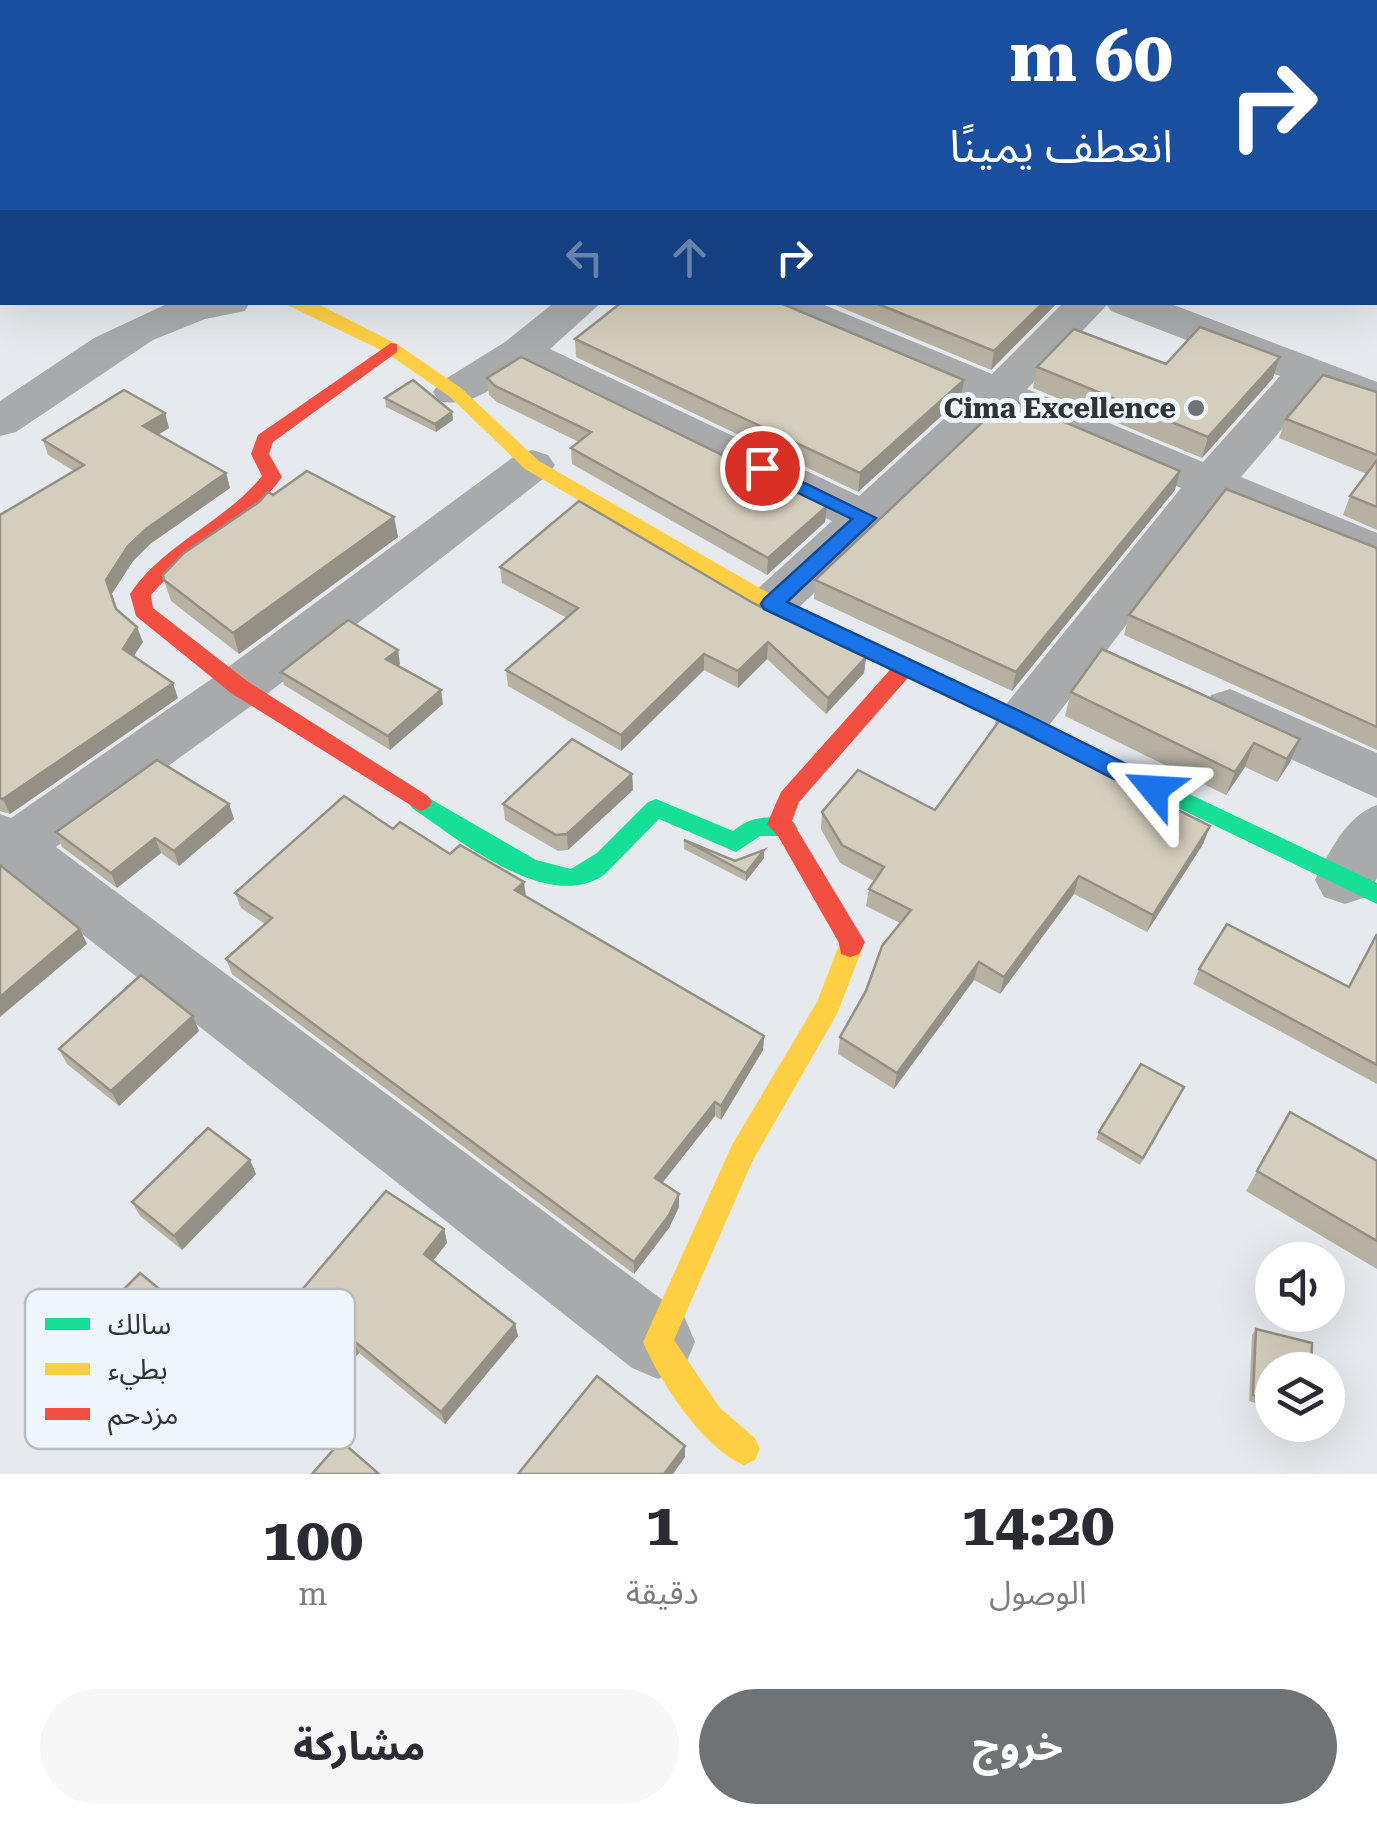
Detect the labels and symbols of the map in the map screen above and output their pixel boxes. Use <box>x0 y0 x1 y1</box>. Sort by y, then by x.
place label: Cima Excellence <box>944 392 1176 425</box>
marker: Cima Excellence <box>1185 397 1207 419</box>
pin <box>720 426 805 511</box>
position arrow <box>1102 737 1206 841</box>
legend <box>25 1289 355 1449</box>
text: سالك <box>108 1308 171 1341</box>
text: بطيء <box>108 1353 168 1390</box>
text: مزدحم <box>108 1398 179 1436</box>

